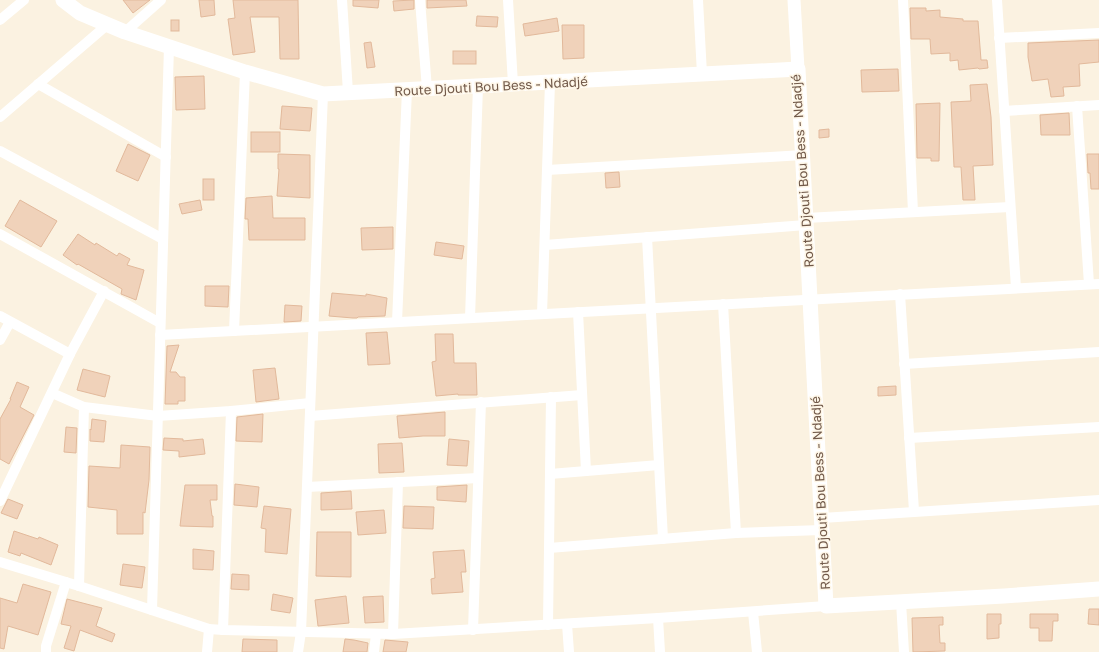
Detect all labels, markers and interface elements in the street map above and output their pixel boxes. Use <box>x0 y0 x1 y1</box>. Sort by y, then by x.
street label: Route Djouti Bou Bess - Ndadjé <box>394 73 588 99</box>
street label: Route Djouti Bou Bess - Ndadjé <box>787 74 817 268</box>
street label: Route Djouti Bou Bess - Ndadjé <box>807 396 833 590</box>

